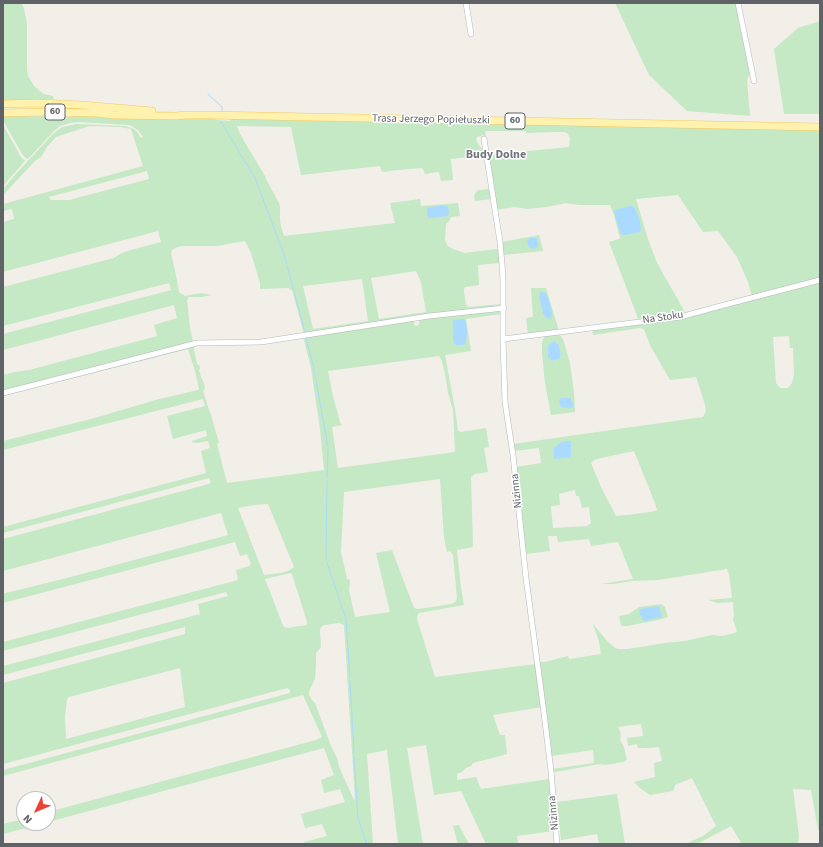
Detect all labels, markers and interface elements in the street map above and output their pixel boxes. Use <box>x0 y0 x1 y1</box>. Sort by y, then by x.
road number: 60 <box>45 104 65 120</box>
street label: Trasa Jerzego Popiełuszki <box>372 112 490 128</box>
road number: 60 <box>505 113 525 129</box>
district label: Budy Dolne <box>466 148 526 162</box>
street label: Na Stoku <box>642 309 684 327</box>
street label: Nizinna <box>509 473 525 509</box>
north arrow <box>16 791 56 831</box>
street label: Nizinna <box>546 795 562 831</box>
text: N <box>20 811 36 827</box>

